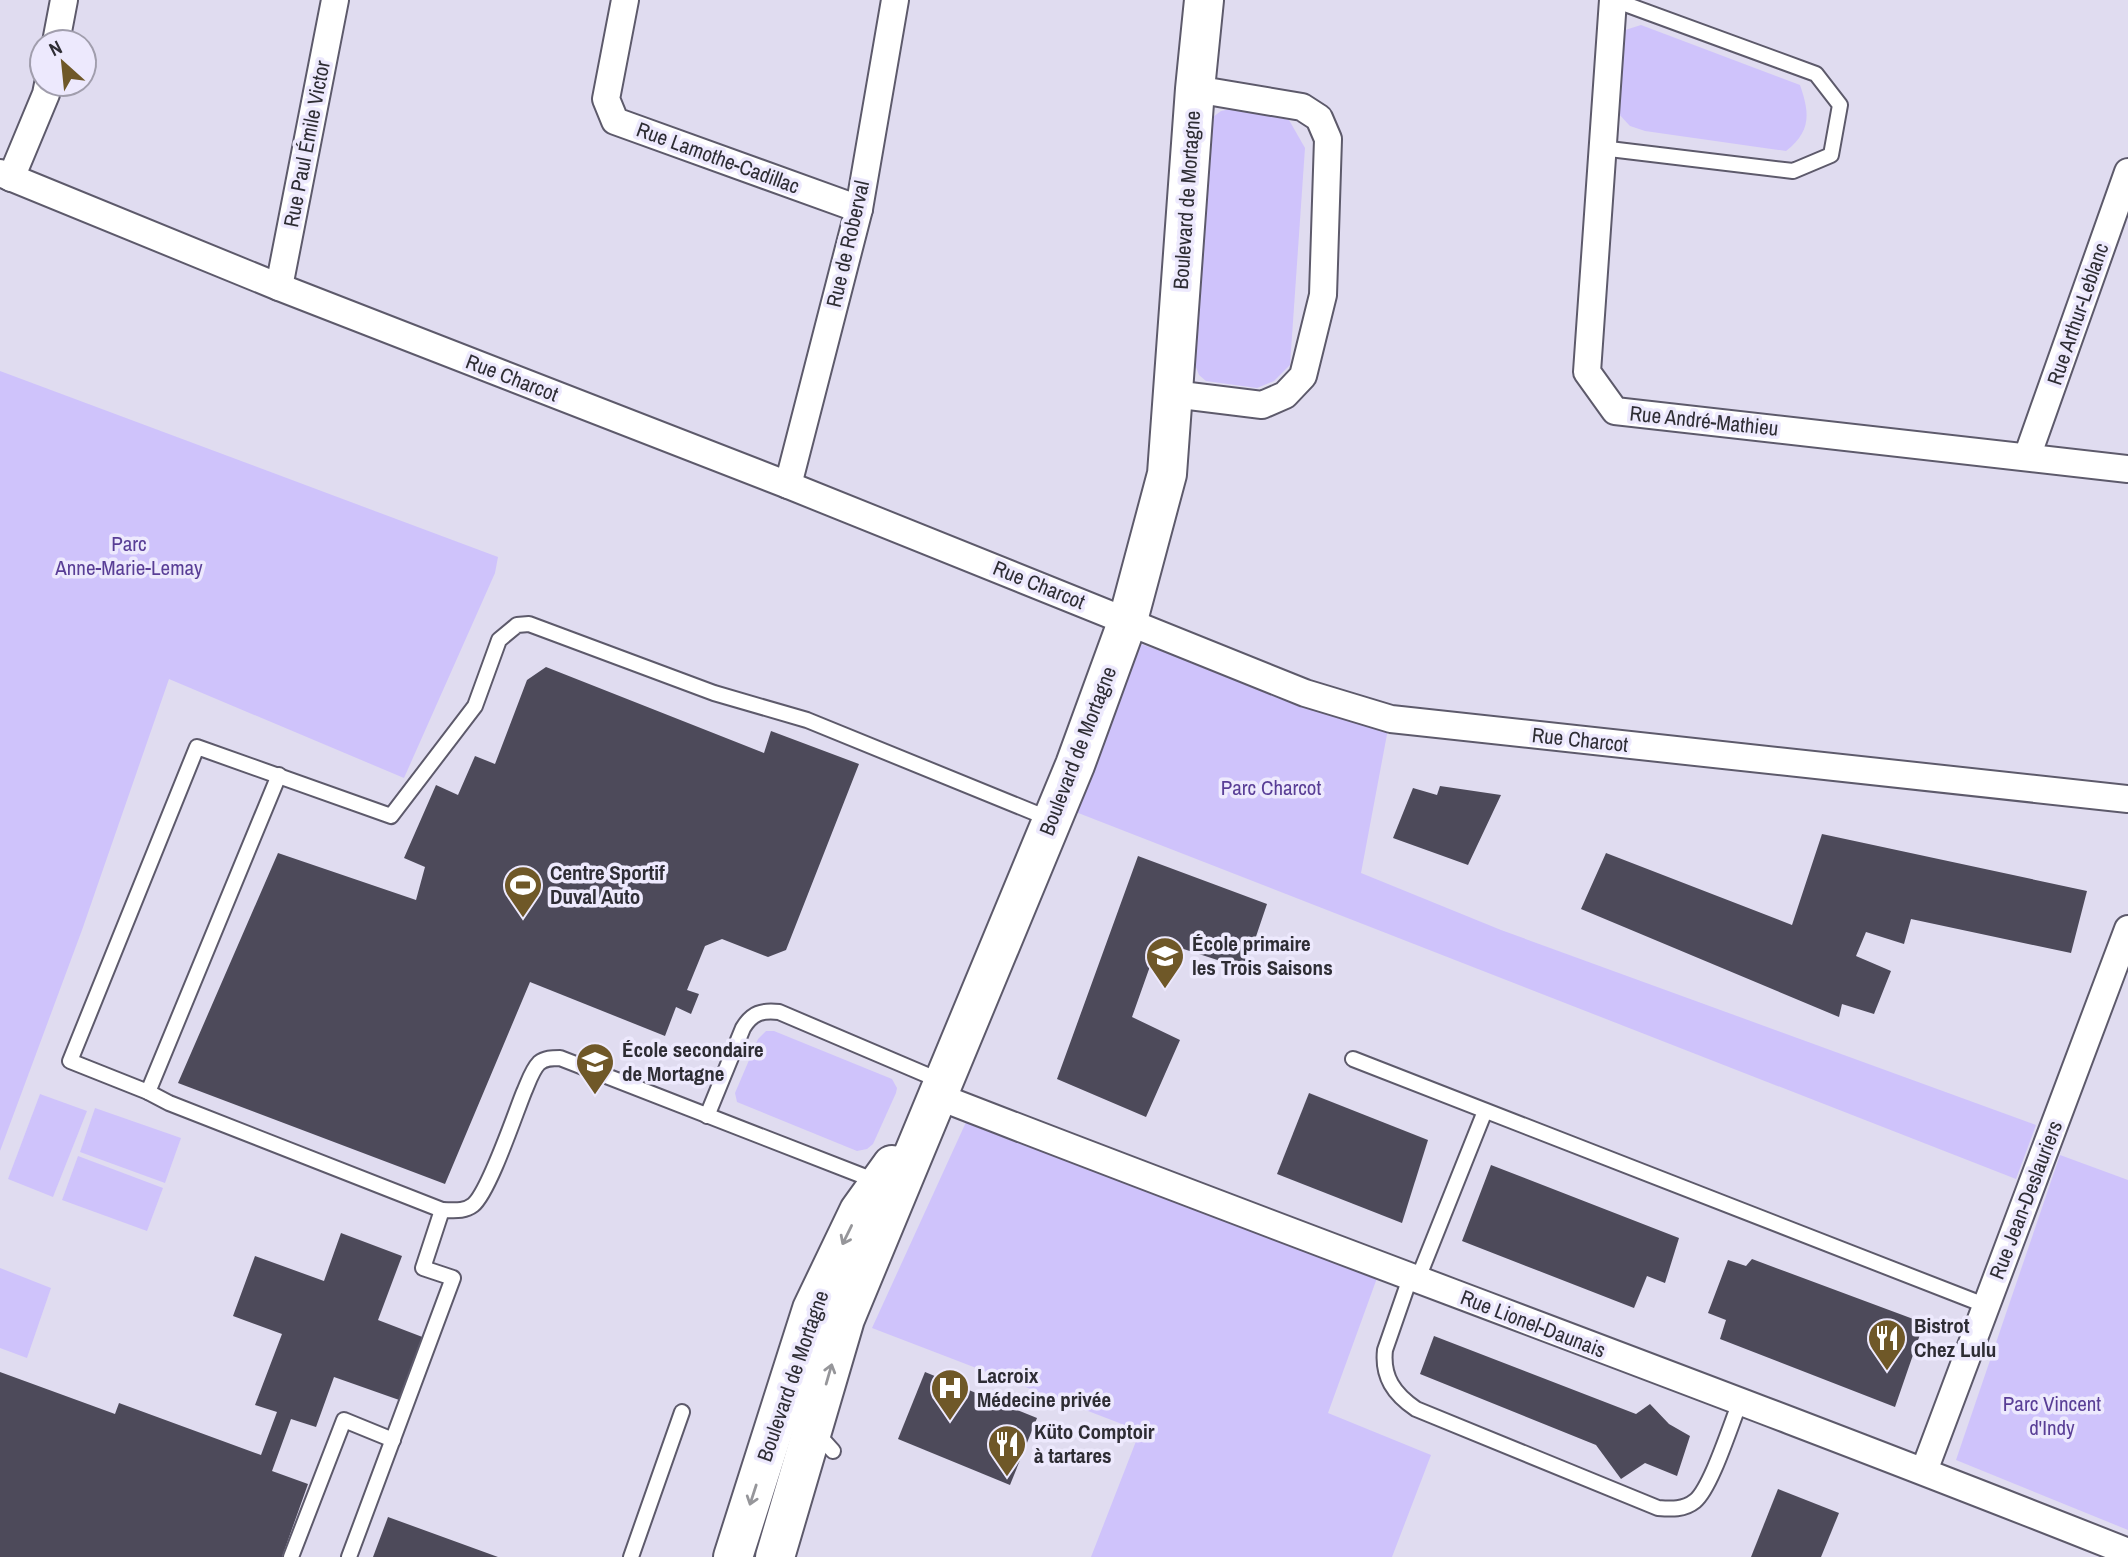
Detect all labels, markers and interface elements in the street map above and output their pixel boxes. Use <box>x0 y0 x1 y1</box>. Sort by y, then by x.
north arrow <box>28 28 98 98</box>
text: N <box>44 34 66 62</box>
street label: Rue Paul Émile Victor <box>276 58 337 230</box>
street label: Boulevard de Mortagne <box>1166 110 1207 290</box>
street label: Rue Lamothe-Cadillac <box>633 115 804 200</box>
street label: Rue de Roberval <box>819 178 876 310</box>
street label: Rue Arthur-Leblanc <box>2040 239 2115 389</box>
street label: Rue Charcot <box>462 347 563 408</box>
street label: Rue André-Mathieu <box>1628 398 1780 443</box>
park label: Parc Anne-Marie-Lemay <box>54 529 203 582</box>
street label: Rue Charcot <box>989 553 1090 616</box>
street label: Boulevard de Mortagne <box>1032 662 1123 840</box>
street label: Rue Charcot <box>1530 720 1630 759</box>
park label: Parc Charcot <box>1221 773 1321 802</box>
place label: Centre Sportif Duval Auto <box>550 858 665 911</box>
sports icon: Centre Sportif Duval Auto <box>502 864 544 919</box>
place label: École primaire les Trois Saisons <box>1192 929 1333 982</box>
school or university icon: École primaire les Trois Saisons <box>1144 935 1186 990</box>
place label: École secondaire de Mortagne <box>622 1035 764 1088</box>
school or university icon: École secondaire de Mortagne <box>574 1041 616 1096</box>
street label: Rue Jean-Deslauriers <box>1982 1116 2069 1283</box>
one-way arrow <box>840 1224 854 1245</box>
street label: Rue Lionel-Daunais <box>1456 1283 1610 1365</box>
street label: Boulevard de Mortagne <box>750 1286 835 1465</box>
place label: Bistrot Chez Lulu <box>1914 1311 1996 1364</box>
restaurant icon: Bistrot Chez Lulu <box>1866 1317 1908 1372</box>
place label: Lacroix Médecine privée <box>977 1361 1111 1414</box>
one-way arrow <box>823 1363 836 1385</box>
hospital icon: Lacroix Médecine privée <box>929 1367 971 1422</box>
park label: Parc Vincent d'Indy <box>2003 1389 2101 1442</box>
place label: Küto Comptoir à tartares <box>1034 1417 1155 1470</box>
restaurant icon: Küto Comptoir à tartares <box>986 1423 1028 1478</box>
one-way arrow <box>746 1483 758 1505</box>

